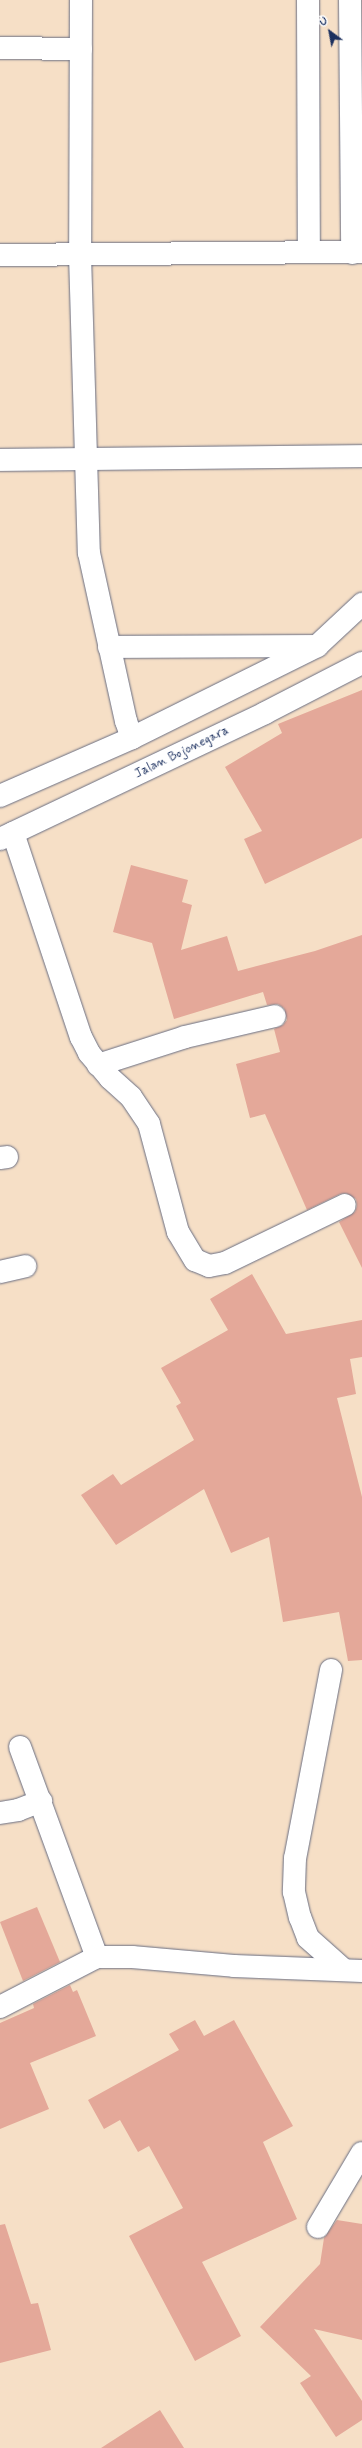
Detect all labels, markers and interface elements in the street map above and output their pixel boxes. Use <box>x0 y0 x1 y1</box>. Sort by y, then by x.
north arrow <box>310 12 350 52</box>
text: U <box>317 14 330 30</box>
street label: Jalan Bojonegara <box>133 724 231 782</box>

